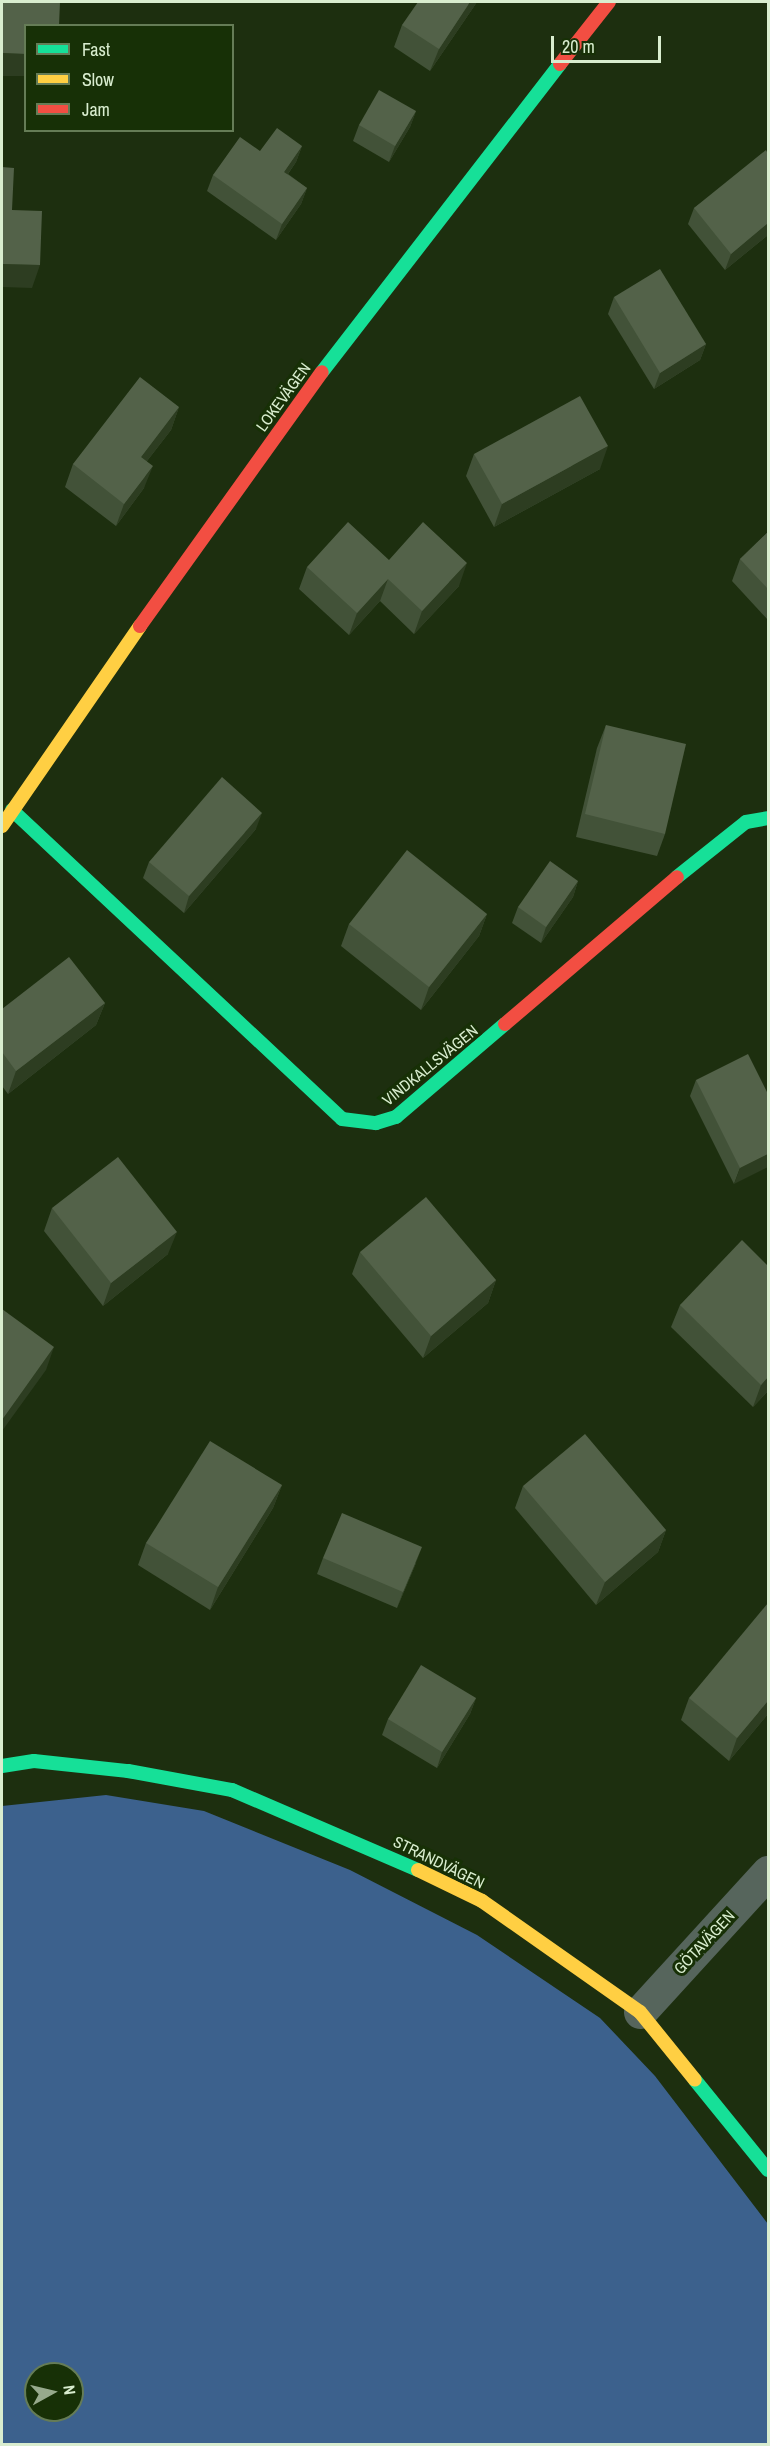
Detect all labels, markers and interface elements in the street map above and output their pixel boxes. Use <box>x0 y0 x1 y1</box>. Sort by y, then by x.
legend <box>24 24 234 132</box>
scale bar <box>554 24 664 62</box>
text: 20 m <box>562 34 595 59</box>
text: Fast <box>82 37 110 62</box>
text: Slow <box>82 67 114 92</box>
text: Jam <box>82 97 110 122</box>
street label: LOKEVÄGEN <box>252 359 314 435</box>
street label: VINDKALLSVÄGEN <box>378 1021 482 1109</box>
street label: STRANDVÄGEN <box>390 1832 488 1892</box>
street label: GÖTAVÄGEN <box>670 1906 738 1978</box>
north arrow <box>24 2362 84 2422</box>
text: N <box>58 2384 81 2396</box>

